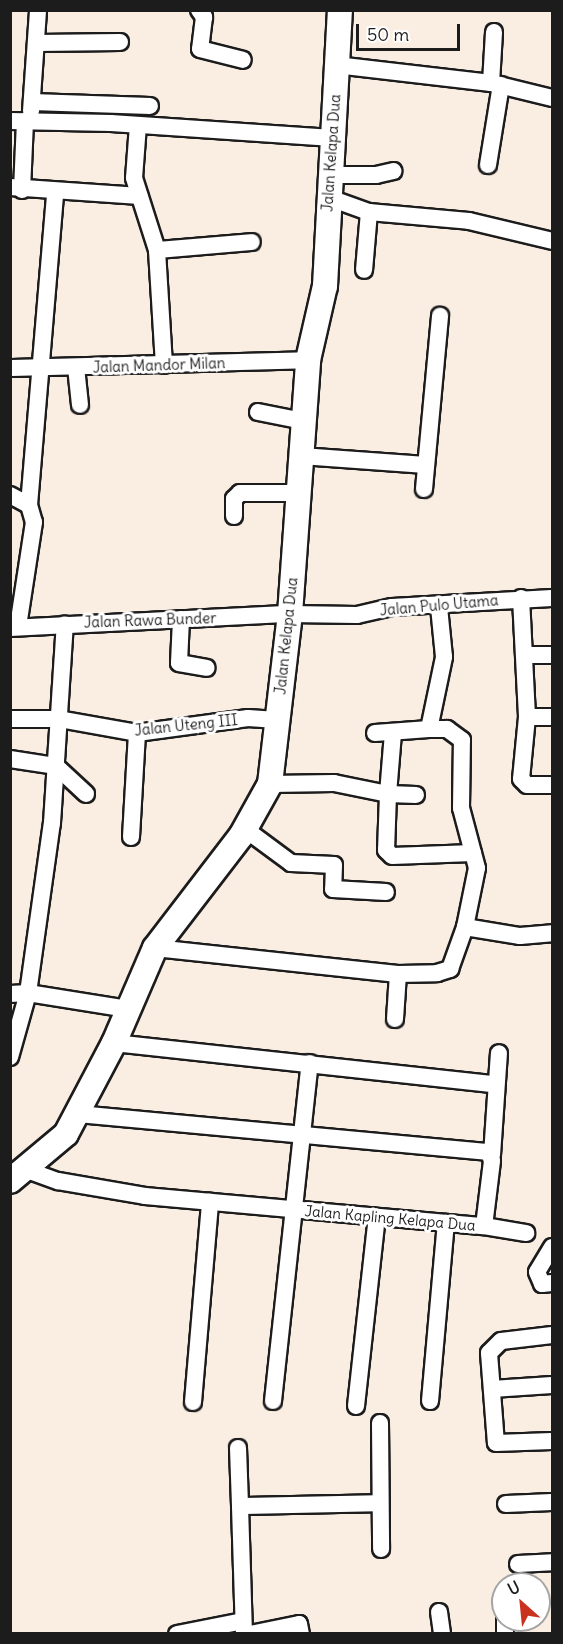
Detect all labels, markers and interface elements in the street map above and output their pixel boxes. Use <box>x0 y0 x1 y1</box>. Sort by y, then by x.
scale bar <box>359 12 462 50</box>
text: 50 m <box>367 23 409 46</box>
street label: Jalan Kelapa Dua <box>318 94 344 212</box>
street label: Jalan Mandor Milan <box>92 354 226 376</box>
street label: Jalan Kelapa Dua <box>271 576 301 696</box>
street label: Jalan Pulo Utama <box>379 591 499 619</box>
street label: Jalan Rawa Bunder <box>83 609 217 631</box>
street label: Jalan Uteng III <box>133 711 239 739</box>
street label: Jalan Kapling Kelapa Dua <box>304 1202 476 1234</box>
north arrow <box>491 1572 551 1632</box>
text: U <box>504 1576 523 1599</box>

